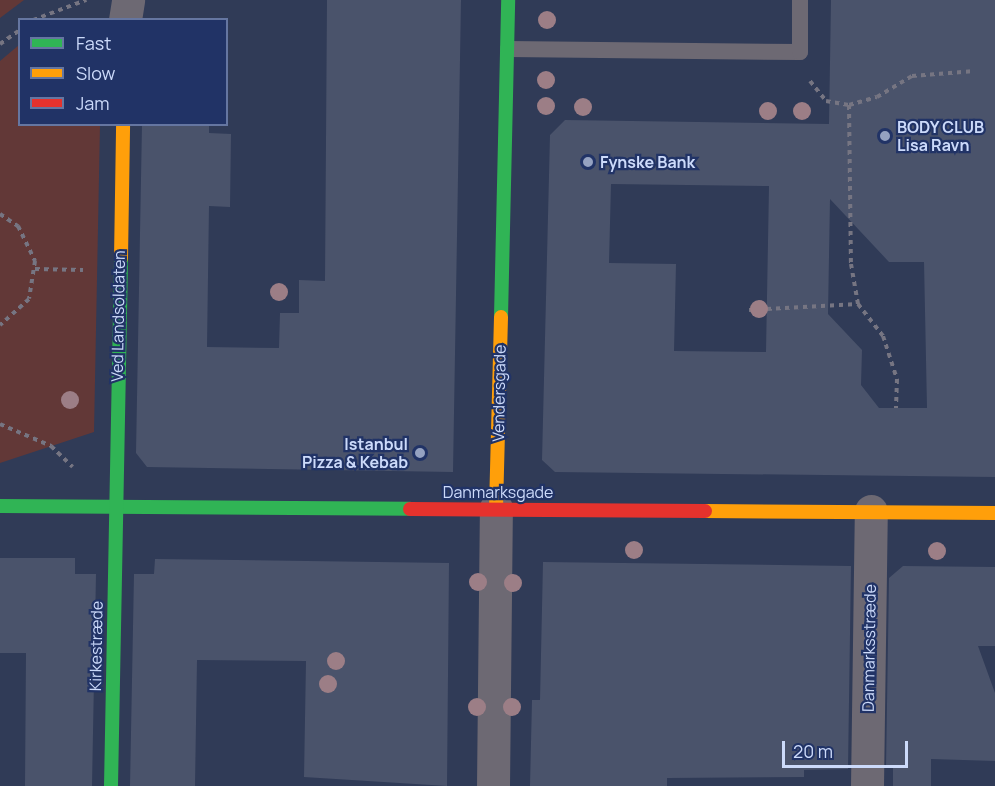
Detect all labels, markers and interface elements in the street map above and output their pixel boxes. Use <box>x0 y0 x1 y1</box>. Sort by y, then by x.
legend <box>18 18 228 126</box>
text: Fast <box>76 31 111 55</box>
text: Slow <box>76 61 115 85</box>
text: Jam <box>76 91 110 115</box>
place label: BODY CLUB Lisa Ravn <box>897 117 985 155</box>
marker: BODY CLUB Lisa Ravn <box>878 129 892 143</box>
place label: Fynske Bank <box>600 152 695 172</box>
marker: Fynske Bank <box>581 155 595 169</box>
street label: Ved Landsoldaten <box>107 250 129 382</box>
street label: Vendersgade <box>489 344 509 442</box>
place label: Istanbul Pizza & Kebab <box>302 434 408 472</box>
marker: Istanbul Pizza & Kebab <box>413 446 427 460</box>
street label: Danmarksgade <box>443 482 553 502</box>
street label: Danmarksstræde <box>858 584 880 712</box>
street label: Kirkestræde <box>86 601 106 691</box>
scale bar <box>785 729 911 767</box>
text: 20 m <box>793 739 833 763</box>

